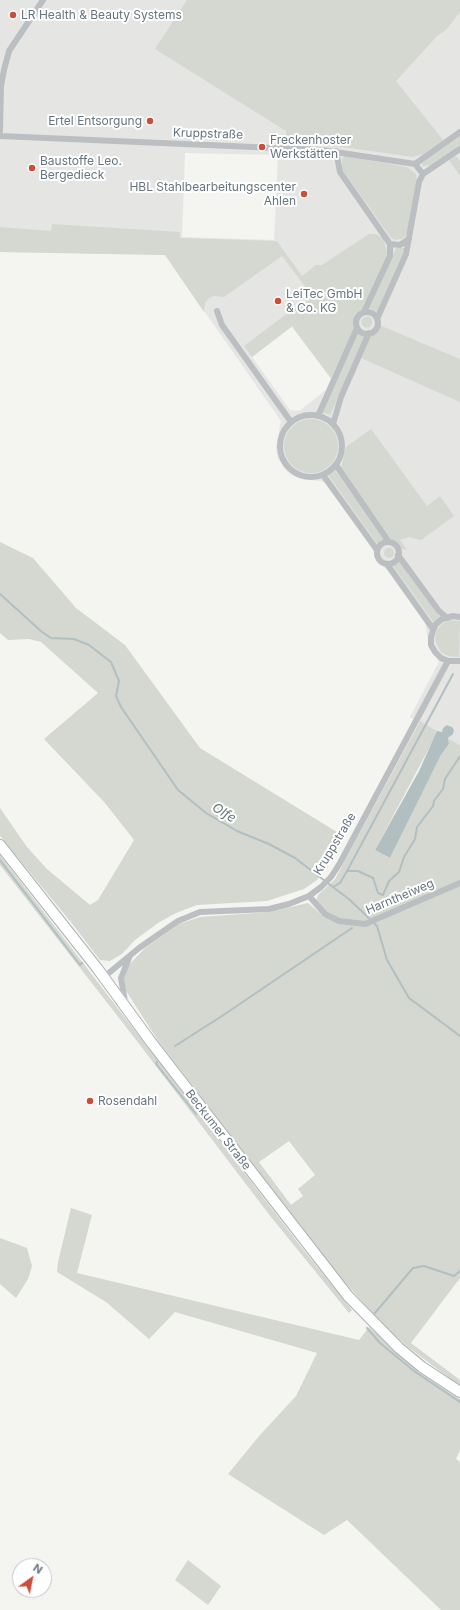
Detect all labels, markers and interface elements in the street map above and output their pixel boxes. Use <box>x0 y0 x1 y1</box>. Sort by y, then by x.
place label: LR Health & Beauty Systems <box>21 8 182 22</box>
marker: LR Health & Beauty Systems <box>8 10 18 20</box>
place label: Ertel Entsorgung <box>48 114 142 128</box>
marker: Ertel Entsorgung <box>145 116 155 126</box>
street label: Kruppstraße <box>173 126 243 142</box>
place label: Freckenhoster Werkstätten <box>270 133 351 161</box>
marker: Freckenhoster Werkstätten <box>257 142 267 152</box>
place label: Baustoffe Leo. Bergedieck <box>40 154 122 182</box>
marker: Baustoffe Leo. Bergedieck <box>27 163 37 173</box>
place label: HBL Stahlbearbeitungscenter Ahlen <box>129 180 296 208</box>
marker: HBL Stahlbearbeitungscenter Ahlen <box>299 189 309 199</box>
place label: LeiTec GmbH & Co. KG <box>286 287 362 315</box>
marker: LeiTec GmbH & Co. KG <box>273 296 283 306</box>
water label: Olfe <box>209 800 239 826</box>
street label: Kruppstraße <box>311 810 359 878</box>
street label: Harntheiweg <box>364 876 436 918</box>
street label: Beckumer Straße <box>182 1087 254 1173</box>
place label: Rosendahl <box>98 1094 157 1108</box>
marker: Rosendahl <box>85 1096 95 1106</box>
north arrow <box>12 1558 52 1598</box>
text: N <box>31 1561 45 1577</box>

